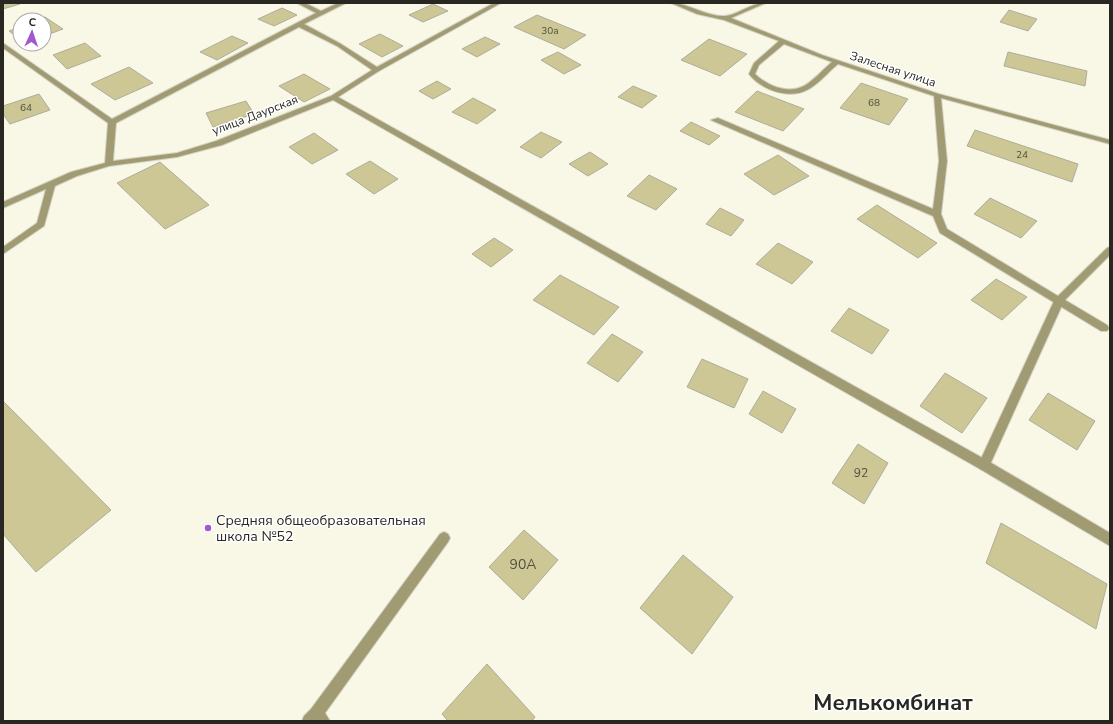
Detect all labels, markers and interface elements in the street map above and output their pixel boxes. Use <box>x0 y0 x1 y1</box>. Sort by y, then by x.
north arrow <box>12 12 52 52</box>
text: С <box>28 15 37 30</box>
house number: 30а <box>541 24 559 38</box>
street label: Залесная улица <box>848 48 938 90</box>
street label: улица Даурская <box>210 91 300 139</box>
house number: 68 <box>868 96 880 110</box>
house number: 64 <box>20 101 32 115</box>
house number: 24 <box>1016 148 1028 162</box>
house number: 92 <box>854 465 868 481</box>
place label: Средняя общеобразовательная школа №52 <box>216 511 426 546</box>
marker: Средняя общеобразовательная школа №52 <box>203 523 213 533</box>
house number: 90А <box>509 555 537 574</box>
district label: Мелькомбинат <box>813 688 973 718</box>

